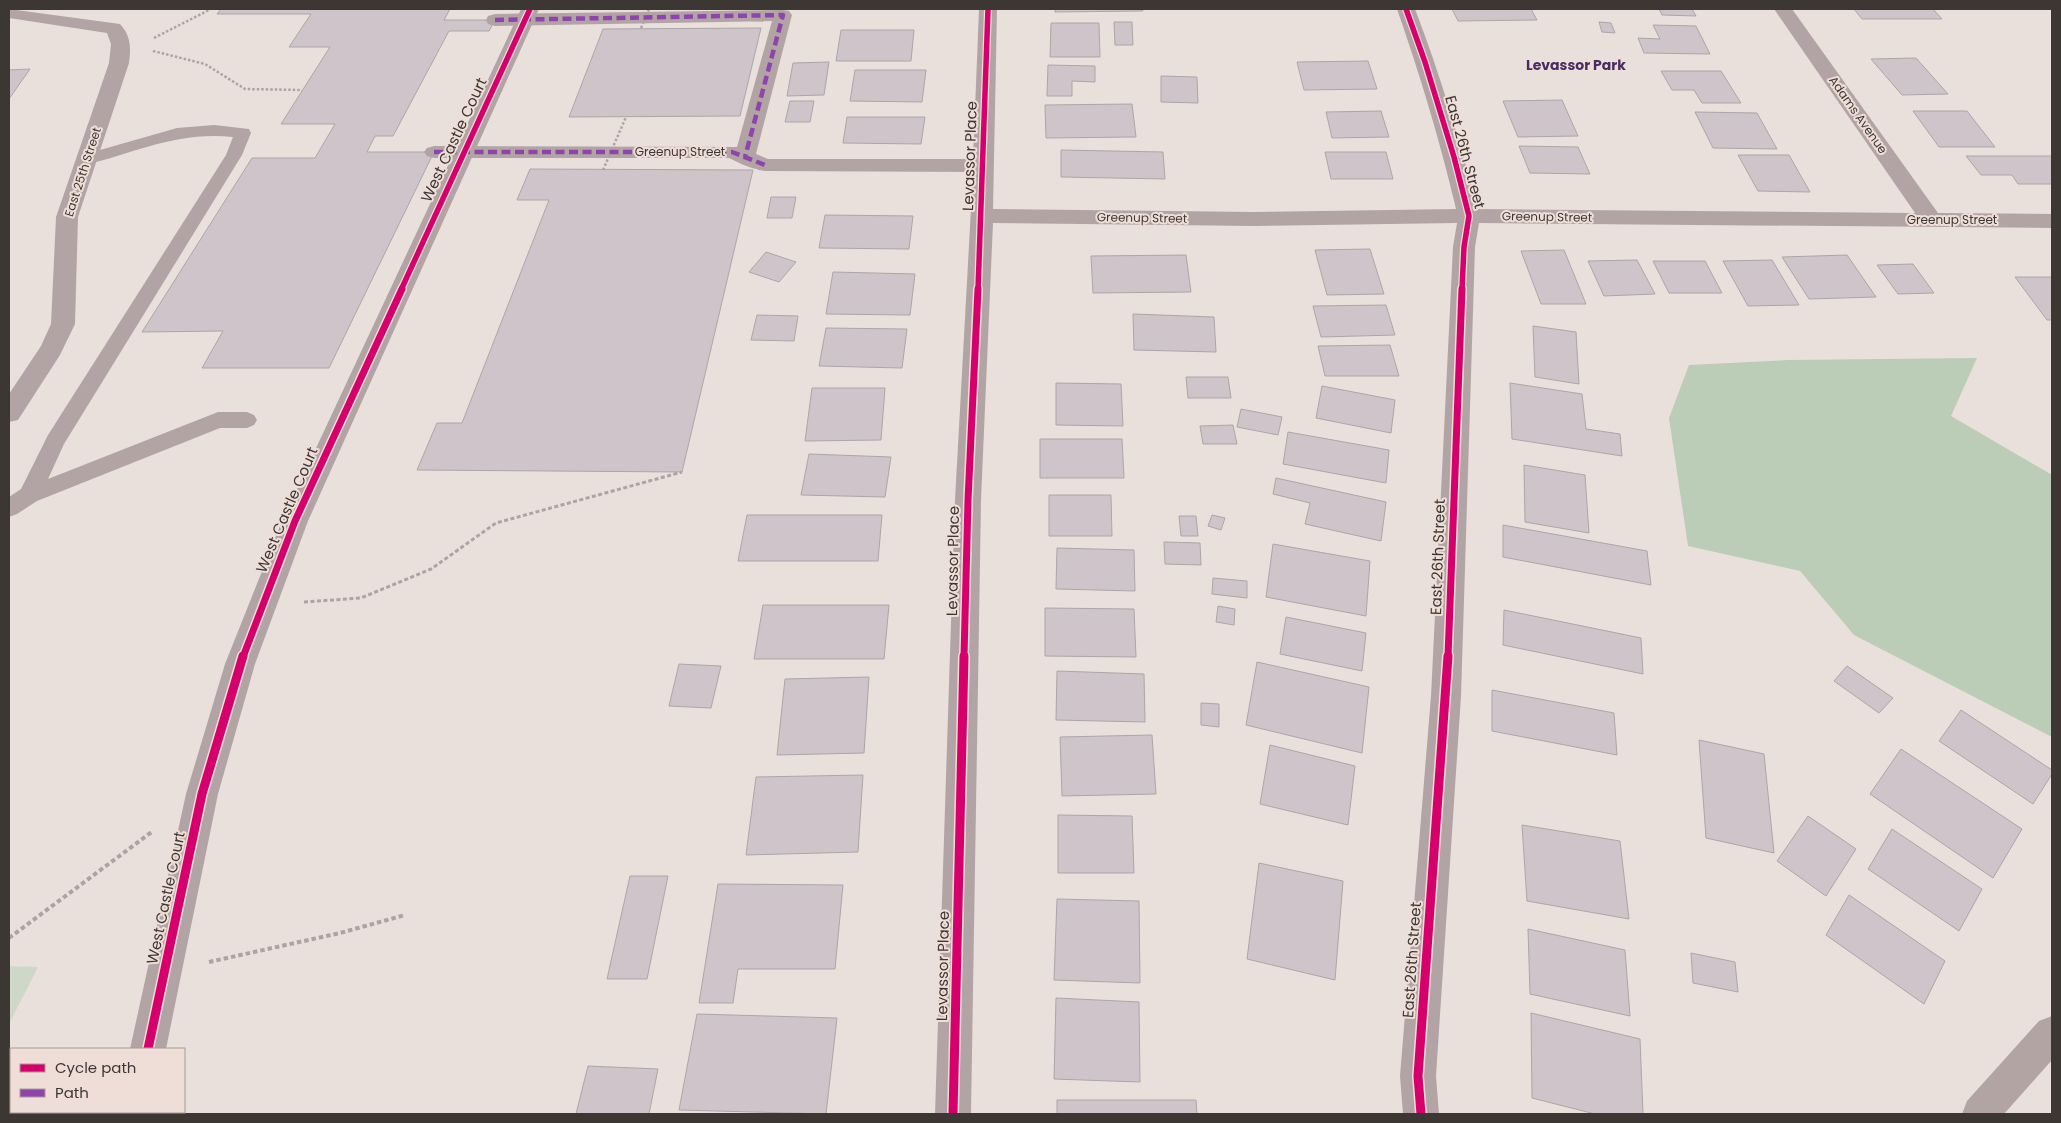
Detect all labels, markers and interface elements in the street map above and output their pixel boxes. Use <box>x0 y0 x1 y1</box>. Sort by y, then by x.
district label: Levassor Park <box>1526 55 1626 75</box>
street label: Adams Avenue <box>1825 72 1892 157</box>
street label: West Castle Court <box>415 74 492 205</box>
street label: East 26th Street <box>1440 93 1491 211</box>
street label: Levassor Place <box>957 101 982 211</box>
street label: East 25th Street <box>60 125 105 219</box>
street label: Greenup Street <box>635 143 725 160</box>
street label: Greenup Street <box>1502 207 1592 226</box>
street label: Greenup Street <box>1097 208 1187 227</box>
street label: Greenup Street <box>1907 211 1997 228</box>
street label: West Castle Court <box>250 444 323 576</box>
street label: East 26th Street <box>1425 499 1450 615</box>
street label: Levassor Place <box>941 506 964 616</box>
street label: West Castle Court <box>141 830 190 966</box>
street label: East 26th Street <box>1397 901 1426 1019</box>
street label: Levassor Place <box>931 911 954 1021</box>
legend <box>10 1048 185 1113</box>
text: Cycle path <box>55 1057 136 1078</box>
text: Path <box>55 1082 89 1103</box>

